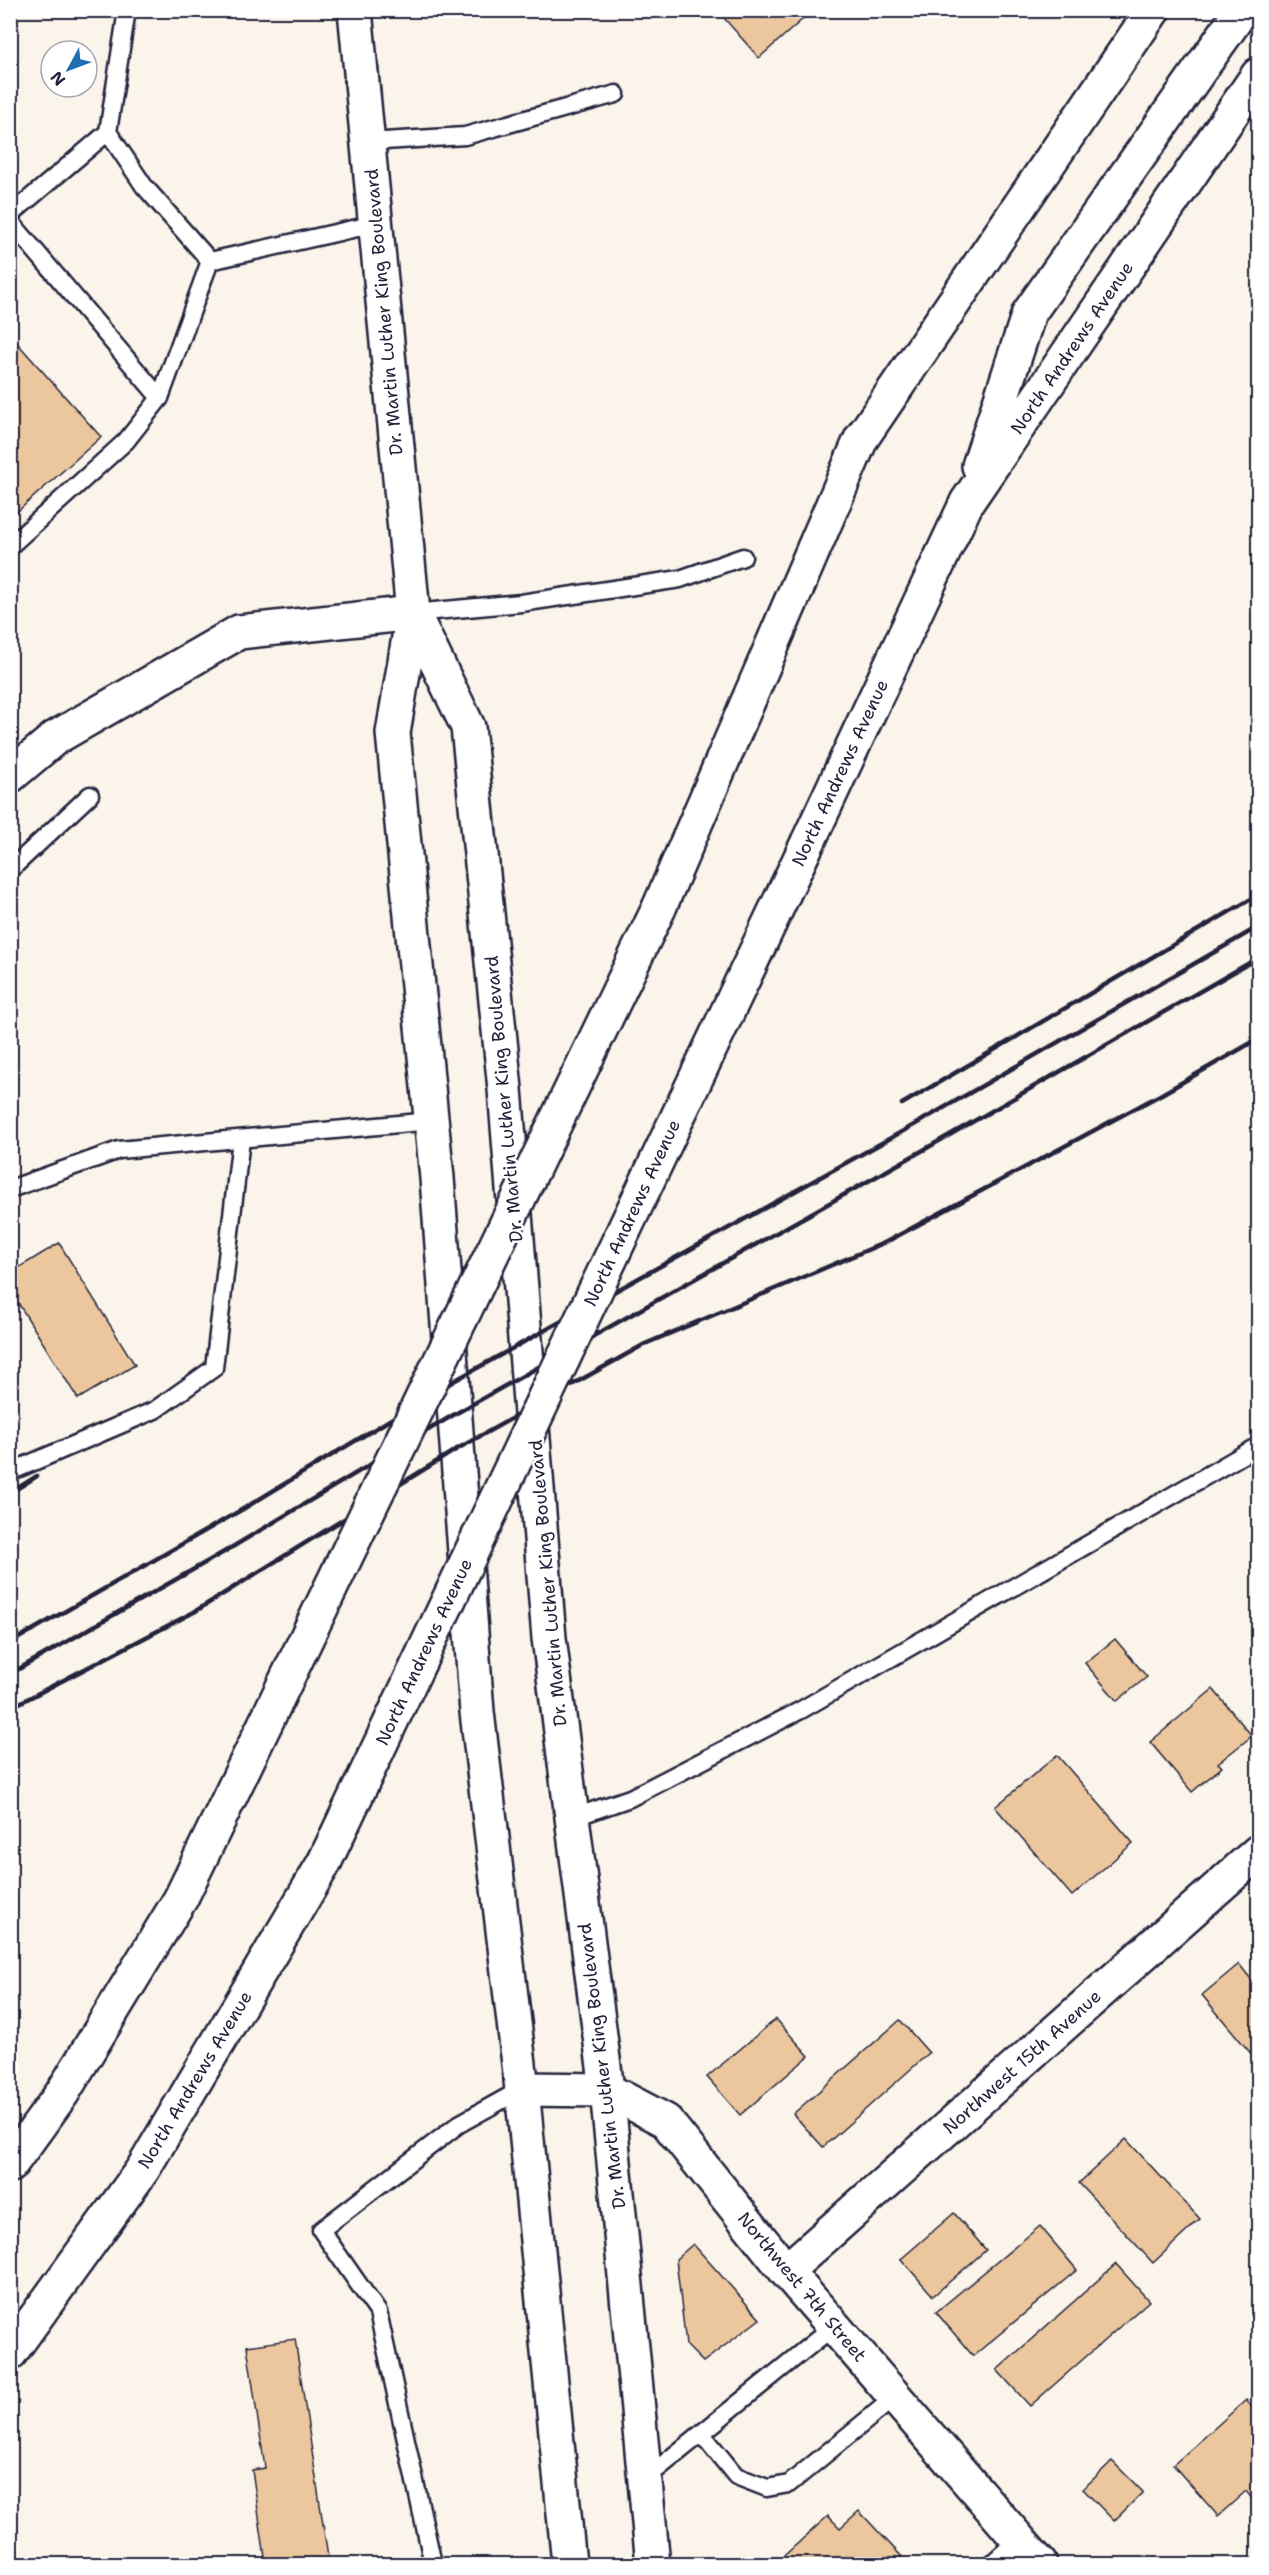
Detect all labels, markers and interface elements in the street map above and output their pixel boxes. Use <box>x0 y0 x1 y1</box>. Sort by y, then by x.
north arrow <box>39 39 99 99</box>
text: N <box>46 67 70 90</box>
street label: Dr. Martin Luther King Boulevard <box>360 168 408 456</box>
street label: North Andrews Avenue <box>1005 257 1139 439</box>
street label: North Andrews Avenue <box>786 676 894 870</box>
street label: Dr. Martin Luther King Boulevard <box>480 955 528 1243</box>
street label: North Andrews Avenue <box>578 1116 686 1310</box>
street label: Dr. Martin Luther King Boulevard <box>524 1439 572 1727</box>
street label: North Andrews Avenue <box>370 1555 478 1749</box>
street label: Dr. Martin Luther King Boulevard <box>573 1922 631 2210</box>
street label: Northwest 15th Avenue <box>938 1984 1106 2140</box>
street label: North Andrews Avenue <box>132 1987 258 2173</box>
street label: Northwest 7th Street <box>732 2207 872 2367</box>

